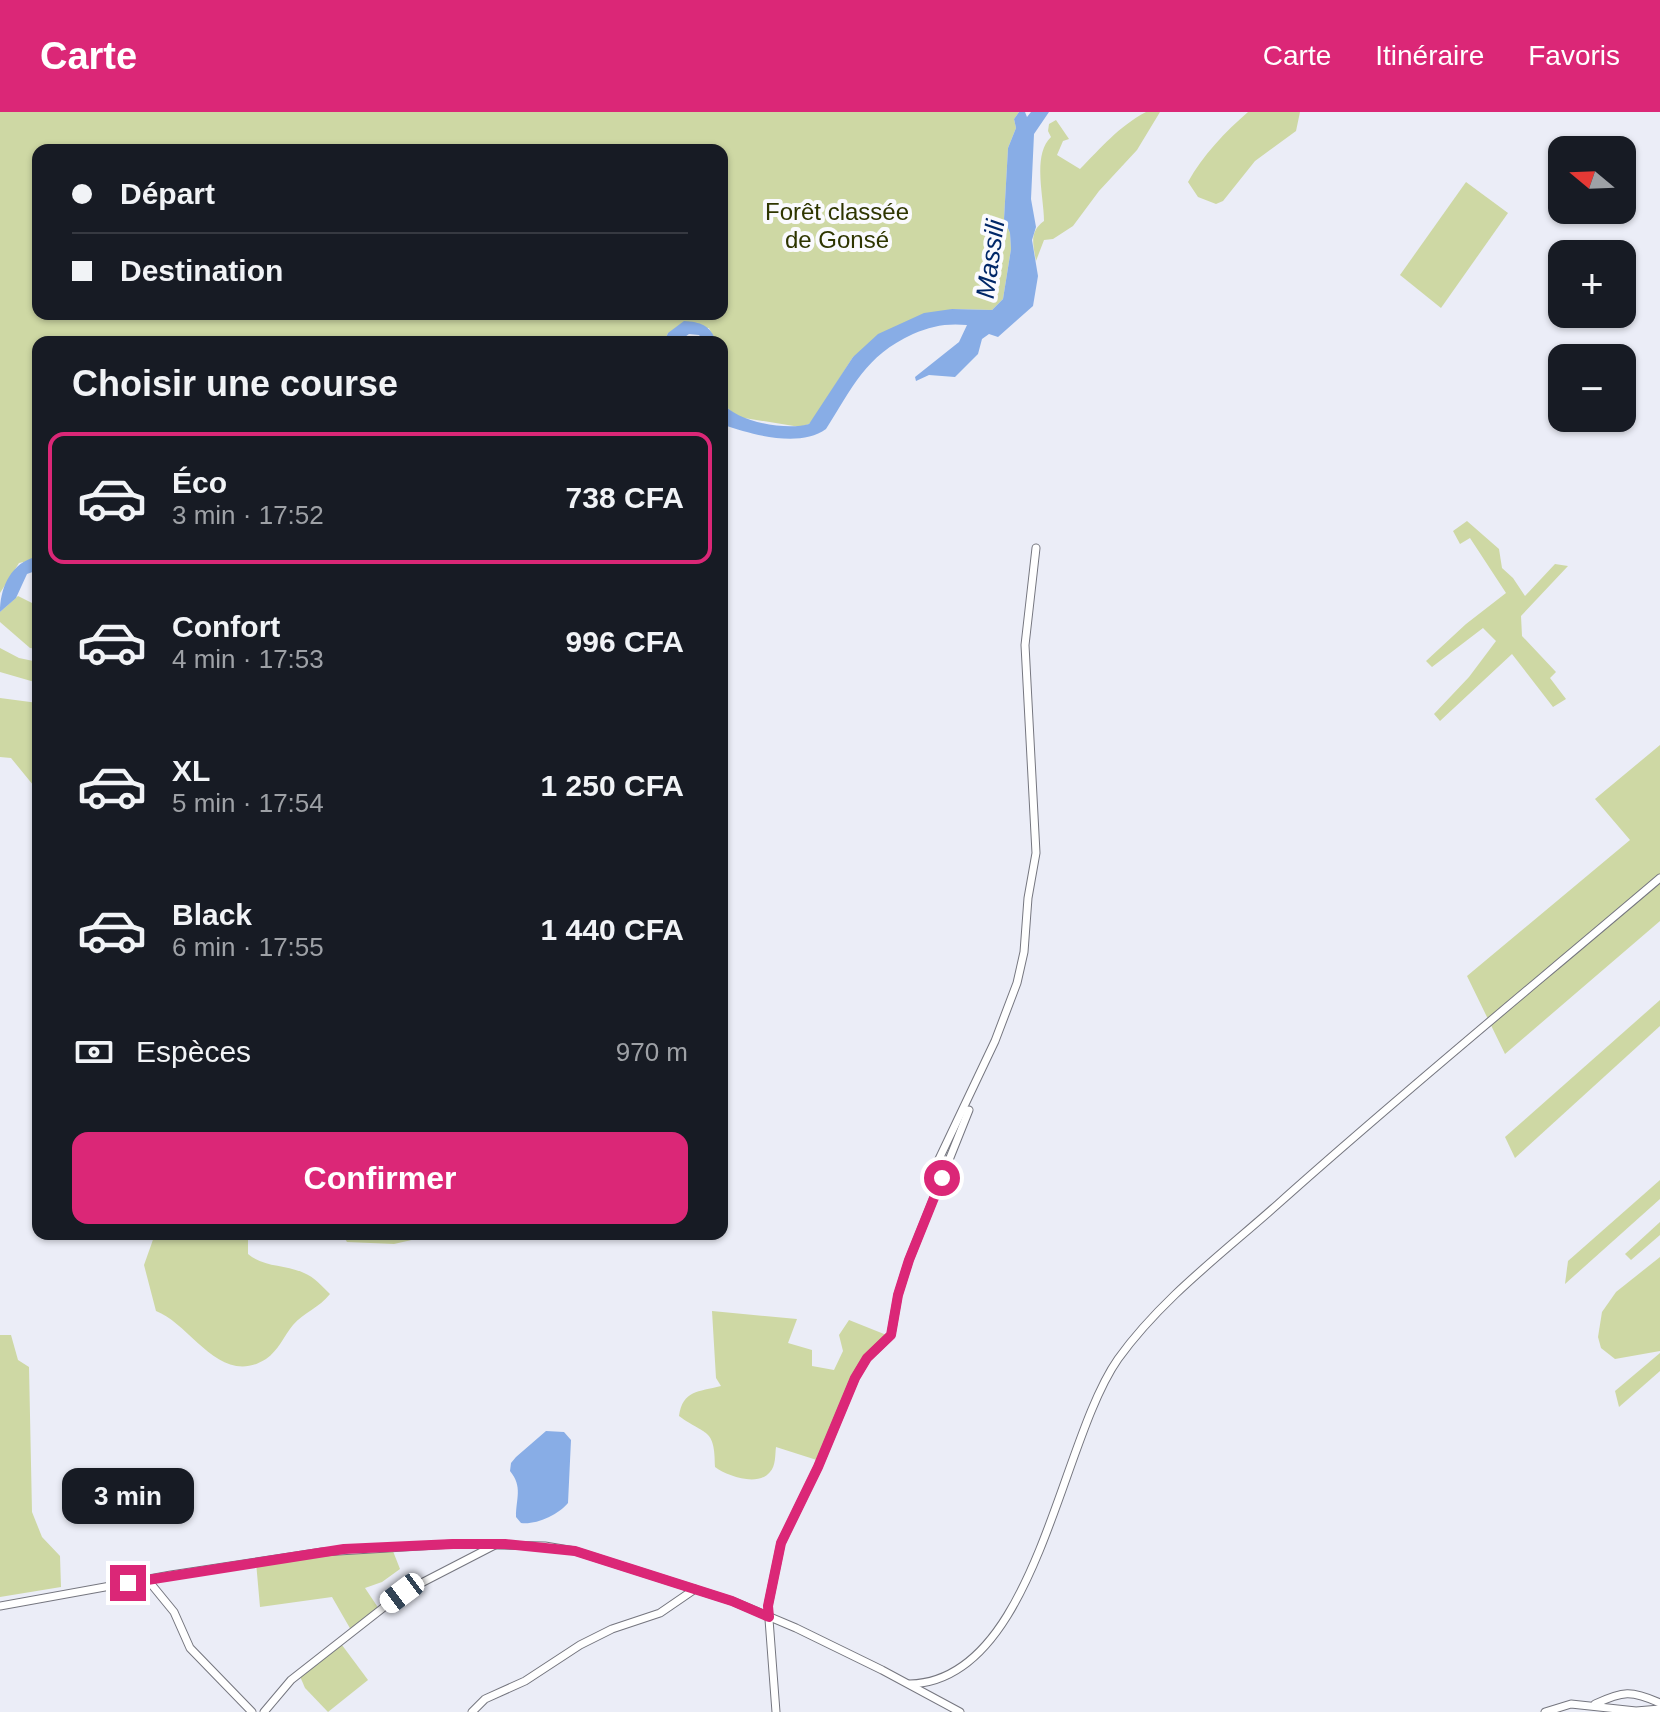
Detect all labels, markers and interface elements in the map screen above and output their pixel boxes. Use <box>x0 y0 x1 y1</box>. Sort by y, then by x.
text: Carte <box>40 35 137 77</box>
text: Carte <box>1263 40 1331 71</box>
text: Itinéraire <box>1375 40 1484 71</box>
text: Favoris <box>1528 40 1620 71</box>
north arrow <box>1548 136 1636 224</box>
map controls <box>1548 136 1636 432</box>
text: Départ <box>120 177 215 210</box>
park label: Forêt classée de Gonsé <box>765 198 909 253</box>
water label: Massili <box>970 216 1011 300</box>
button: + <box>1548 240 1636 328</box>
text: Destination <box>120 254 283 287</box>
button: − <box>1548 344 1636 432</box>
text: Choisir une course <box>72 363 398 404</box>
icon: car <box>76 462 148 534</box>
text: Éco <box>172 466 227 499</box>
text: 738 CFA <box>566 481 684 514</box>
text: 3 min · 17:52 <box>172 500 324 530</box>
icon: car <box>76 606 148 678</box>
text: Confort <box>172 610 280 643</box>
text: 996 CFA <box>566 625 684 658</box>
text: 4 min · 17:53 <box>172 644 324 674</box>
icon: car <box>76 750 148 822</box>
text: XL <box>172 754 210 787</box>
text: 1 250 CFA <box>541 769 684 802</box>
text: 5 min · 17:54 <box>172 788 324 818</box>
icon: car <box>76 894 148 966</box>
text: Black <box>172 898 252 931</box>
text: 1 440 CFA <box>541 913 684 946</box>
text: 6 min · 17:55 <box>172 932 324 962</box>
icon: cash <box>72 1030 116 1074</box>
text: Espèces <box>136 1035 251 1068</box>
text: 970 m <box>616 1037 688 1067</box>
button: Confirmer <box>72 1132 688 1224</box>
route start <box>924 1160 960 1196</box>
callout: 3 min <box>62 1467 194 1523</box>
text: 3 min <box>94 1481 162 1511</box>
route end <box>110 1565 146 1601</box>
car <box>376 1569 428 1617</box>

